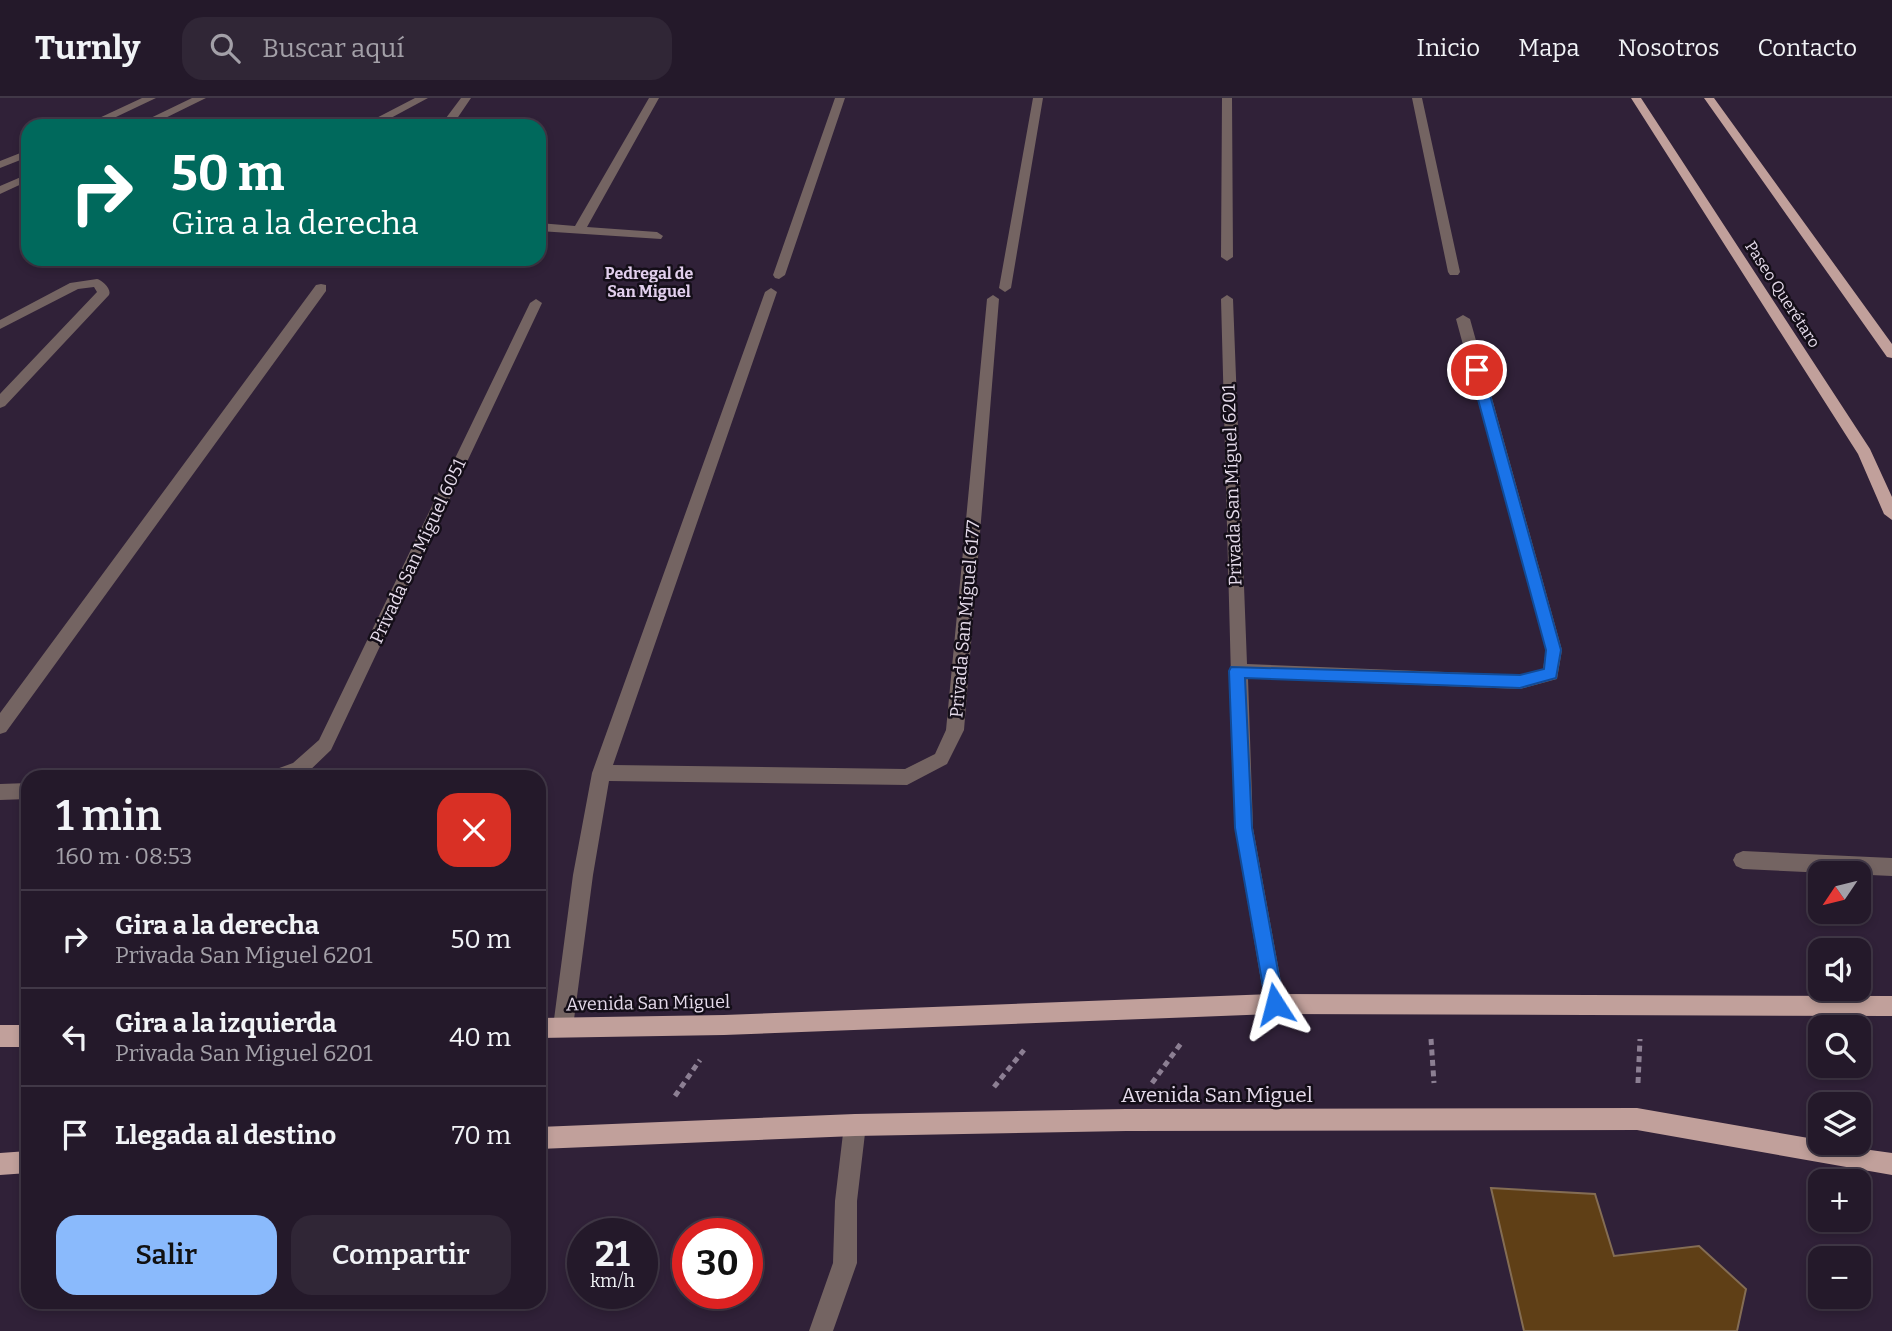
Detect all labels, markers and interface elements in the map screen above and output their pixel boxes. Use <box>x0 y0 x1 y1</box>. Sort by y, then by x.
search box <box>182 17 672 80</box>
text: Turnly <box>35 28 140 68</box>
icon: search <box>206 29 244 67</box>
text: Buscar aquí <box>262 33 404 64</box>
text: Inicio <box>1416 34 1480 62</box>
text: Mapa <box>1518 34 1580 62</box>
text: Nosotros <box>1618 34 1719 62</box>
text: Contacto <box>1757 34 1857 62</box>
text: 50 m <box>171 144 284 203</box>
icon: right <box>56 147 147 238</box>
text: Gira a la derecha <box>171 204 418 242</box>
street label: Paseo Querétaro <box>1741 238 1824 351</box>
district label: Pedregal de San Miguel <box>605 264 693 301</box>
pin <box>1447 340 1507 400</box>
icon: arrive <box>1458 351 1496 389</box>
street label: Privada San Miguel 6201 <box>1217 383 1247 586</box>
street label: Privada San Miguel 6051 <box>365 454 471 647</box>
street label: Privada San Miguel 6177 <box>945 519 985 719</box>
text: 1 min <box>56 791 162 841</box>
button: close <box>437 793 511 867</box>
text: 160 m · 08:53 <box>56 842 192 870</box>
north arrow <box>1808 861 1871 924</box>
map controls <box>1808 861 1871 1309</box>
text: Gira a la derecha <box>115 910 319 941</box>
icon: right <box>56 920 94 958</box>
text: 50 m <box>450 924 511 955</box>
button: sound <box>1808 938 1871 1001</box>
text: Privada San Miguel 6201 <box>115 941 373 969</box>
position arrow <box>1238 967 1312 1041</box>
street label: Avenida San Miguel <box>566 991 730 1015</box>
text: Gira a la izquierda <box>115 1008 337 1039</box>
button: search <box>1808 1015 1871 1078</box>
icon: left <box>56 1018 94 1056</box>
text: 40 m <box>449 1022 511 1053</box>
text: Privada San Miguel 6201 <box>115 1039 373 1067</box>
street label: Avenida San Miguel <box>1121 1082 1313 1108</box>
button: layers <box>1808 1092 1871 1155</box>
icon: arrive <box>56 1116 94 1154</box>
text: Llegada al destino <box>115 1120 336 1151</box>
text: 70 m <box>452 1120 511 1151</box>
button: + <box>1808 1169 1871 1232</box>
button: Salir <box>56 1215 277 1295</box>
button: Compartir <box>291 1215 511 1295</box>
speed limit sign: 30 <box>672 1218 763 1309</box>
text: 21 <box>595 1233 630 1275</box>
button: − <box>1808 1246 1871 1309</box>
text: km/h <box>590 1270 635 1292</box>

